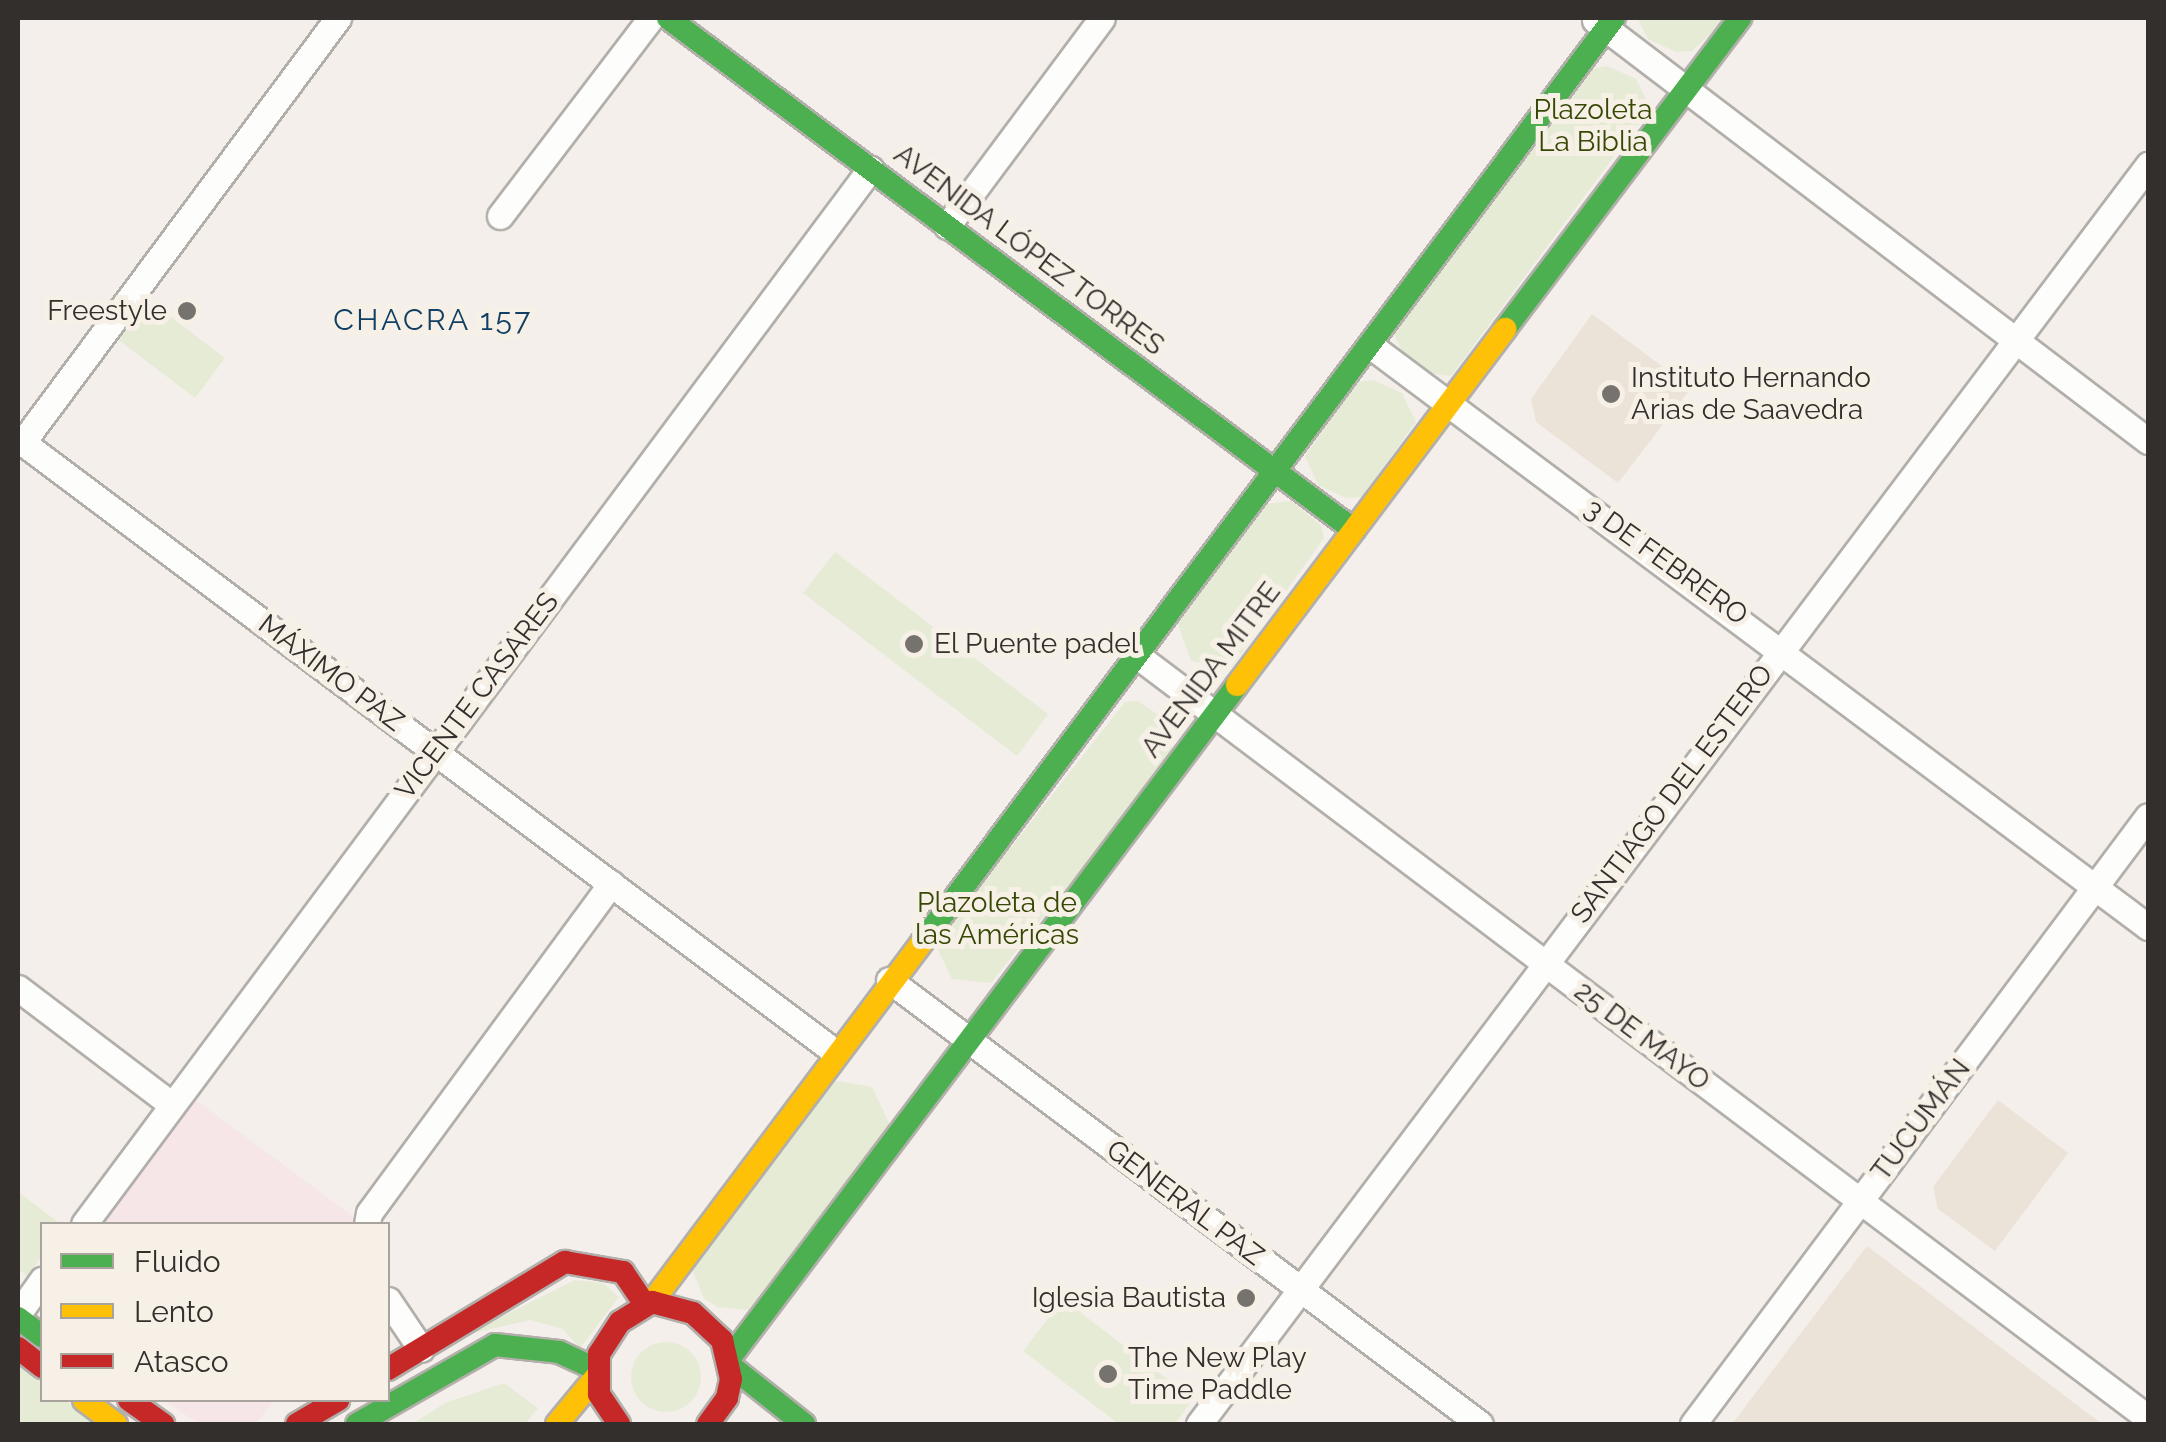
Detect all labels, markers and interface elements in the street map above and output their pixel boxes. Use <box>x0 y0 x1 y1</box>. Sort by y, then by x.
park label: Plazoleta La Biblia <box>1534 93 1652 159</box>
street label: AVENIDA LÓPEZ TORRES <box>887 137 1171 363</box>
place label: Freestyle <box>47 294 167 328</box>
marker: Freestyle <box>176 300 198 322</box>
district label: CHACRA 157 <box>333 302 533 338</box>
place label: Instituto Hernando Arias de Saavedra <box>1631 361 1871 427</box>
marker: Instituto Hernando Arias de Saavedra <box>1600 383 1622 405</box>
street label: 3 DE FEBRERO <box>1578 492 1754 632</box>
street label: AVENIDA MITRE <box>1134 576 1288 764</box>
street label: VICENTE CASARES <box>388 586 566 806</box>
street label: MÁXIMO PAZ <box>252 607 410 739</box>
place label: El Puente padel <box>934 627 1139 661</box>
marker: El Puente padel <box>903 633 925 655</box>
street label: SANTIAGO DEL ESTERO <box>1564 658 1780 930</box>
park label: Plazoleta de las Américas <box>915 886 1079 952</box>
street label: 25 DE MAYO <box>1568 974 1716 1098</box>
street label: TUCUMÁN <box>1864 1053 1978 1187</box>
street label: GENERAL PAZ <box>1099 1133 1271 1273</box>
legend <box>40 1222 390 1402</box>
text: Fluido <box>134 1244 221 1279</box>
place label: Iglesia Bautista <box>1032 1281 1226 1315</box>
marker: Iglesia Bautista <box>1235 1287 1257 1309</box>
text: Lento <box>134 1294 214 1329</box>
place label: The New Play Time Paddle <box>1128 1341 1307 1407</box>
text: Atasco <box>134 1344 229 1379</box>
marker: The New Play Time Paddle <box>1097 1363 1119 1385</box>

